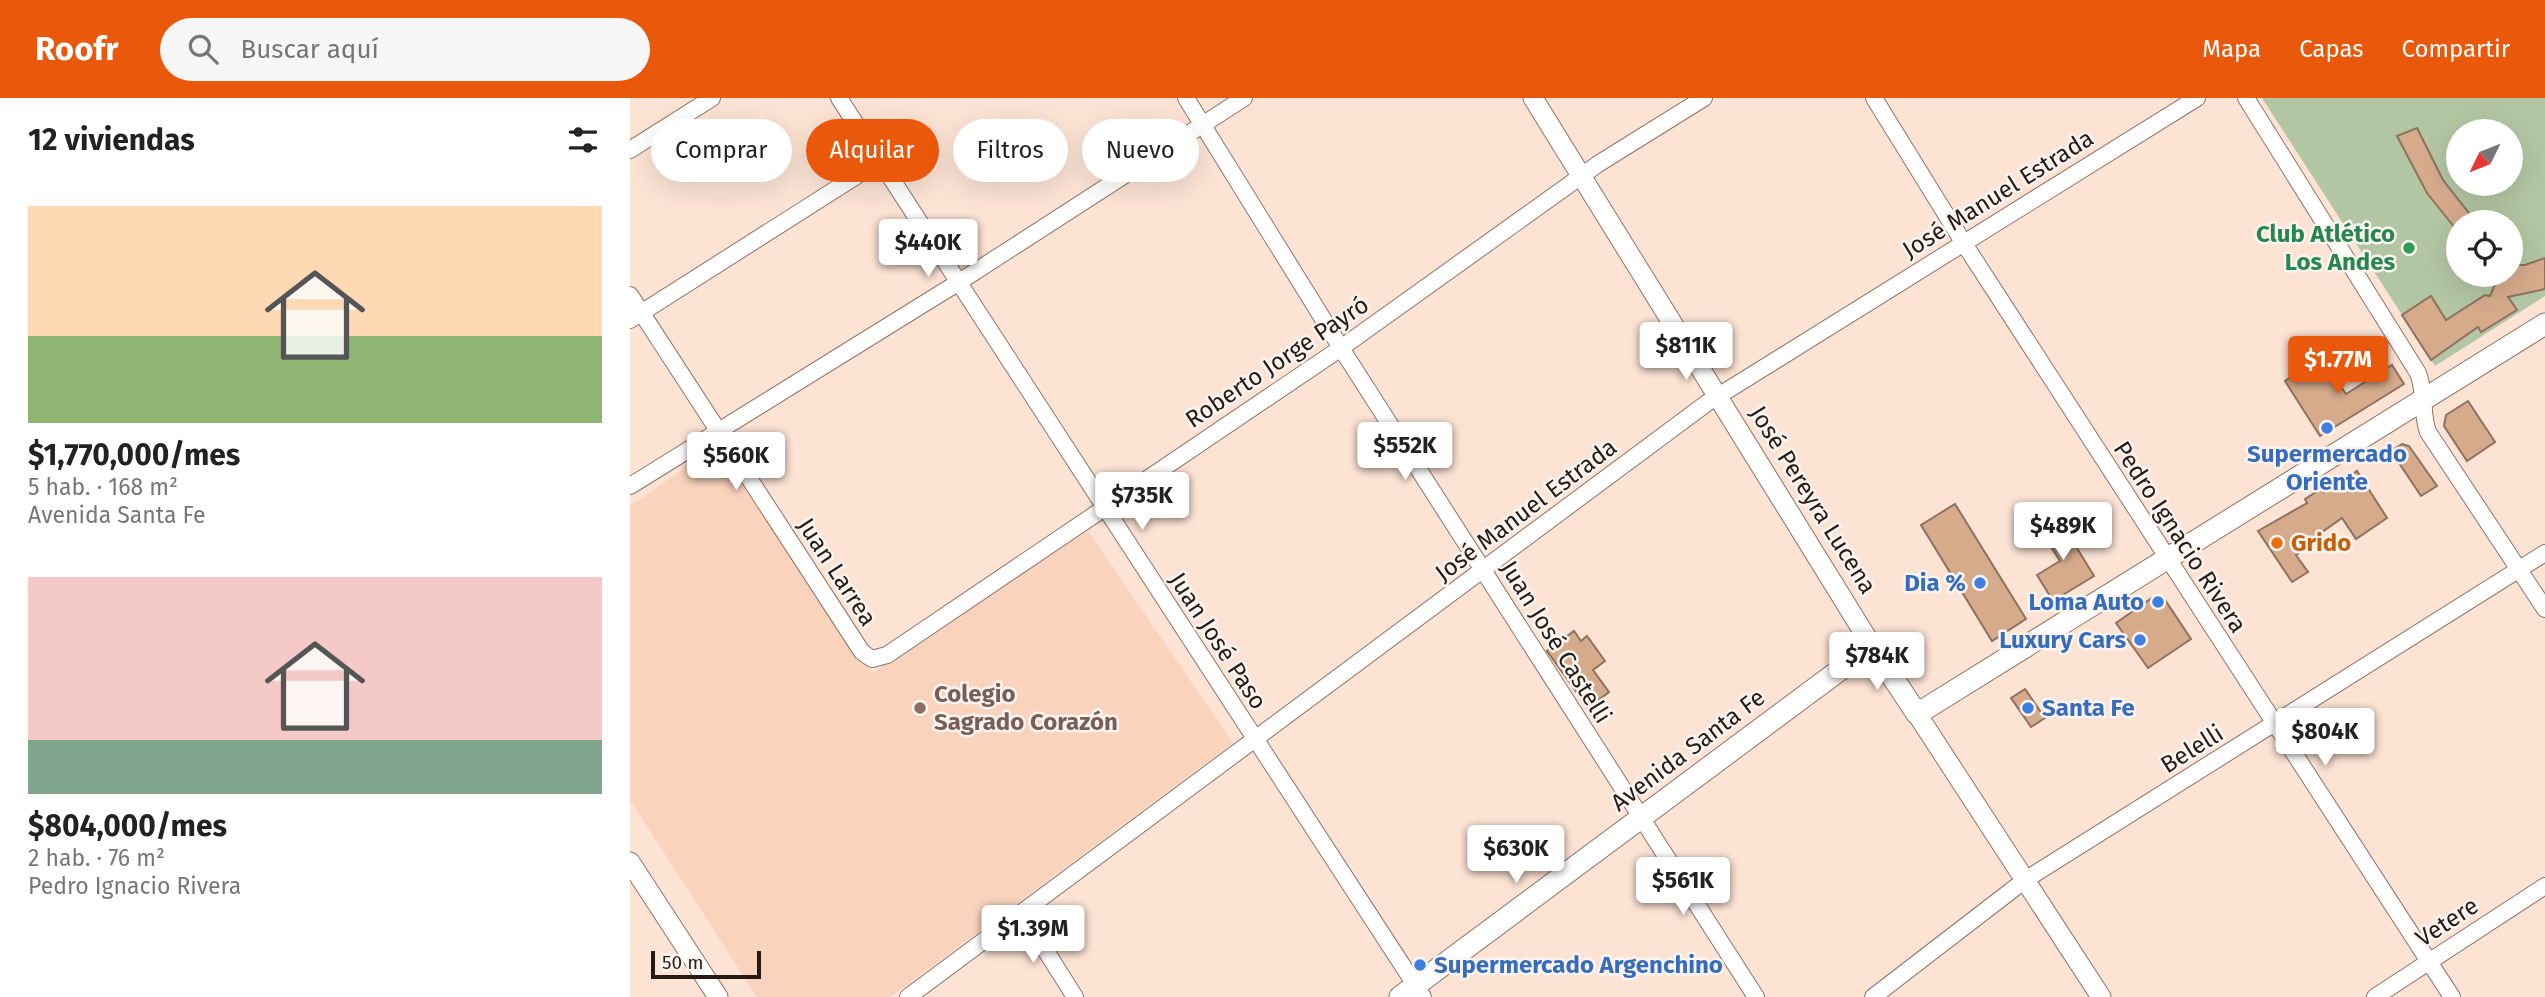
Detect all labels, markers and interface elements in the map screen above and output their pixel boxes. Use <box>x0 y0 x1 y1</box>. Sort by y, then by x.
search box <box>160 18 650 81</box>
text: Roofr <box>35 29 118 69</box>
icon: search <box>184 30 222 68</box>
text: Buscar aquí <box>240 34 379 65</box>
text: Mapa <box>2202 35 2261 63</box>
text: Capas <box>2299 35 2363 63</box>
text: Compartir <box>2401 35 2510 63</box>
chip: Comprar <box>651 119 792 182</box>
chip: Alquilar <box>806 119 939 182</box>
chip: Filtros <box>953 119 1068 182</box>
chip: Nuevo <box>1082 119 1199 182</box>
north arrow <box>2446 119 2524 196</box>
map controls <box>2446 119 2523 287</box>
icon: filters <box>564 121 602 159</box>
text: 12 viviendas <box>28 122 195 158</box>
street label: José Manuel Estrada <box>1897 124 2099 264</box>
button: locate <box>2446 210 2523 287</box>
pin: $440K <box>879 220 977 279</box>
place label: Club Atlético Los Andes <box>2256 220 2395 276</box>
text: $440K <box>895 228 961 256</box>
marker: Club Atlético Los Andes <box>2401 240 2417 256</box>
icon: home <box>252 252 378 378</box>
street label: Roberto Jorge Payró <box>1180 290 1374 434</box>
pin: $811K <box>1637 322 1735 382</box>
text: $811K <box>1656 331 1716 359</box>
pin: $1.77M <box>2281 336 2395 396</box>
text: $1.77M <box>2304 345 2372 373</box>
street label: José Pereyra Lucena <box>1744 401 1882 599</box>
marker: Supermercado Oriente <box>2319 420 2335 436</box>
pin: $552K <box>1356 422 1454 482</box>
text: $552K <box>1373 431 1437 459</box>
pin: $560K <box>687 432 785 492</box>
street label: José Manuel Estrada <box>1430 433 1622 587</box>
street label: Pedro Ignacio Rivera <box>2108 436 2252 638</box>
text: $1,770,000/mes <box>28 437 240 473</box>
place label: Supermercado Oriente <box>2247 440 2407 496</box>
text: $560K <box>703 441 769 469</box>
pin: $735K <box>1093 472 1191 532</box>
text: 5 hab. · 168 m² <box>28 473 178 501</box>
text: $735K <box>1111 481 1173 509</box>
text: Avenida Santa Fe <box>28 501 206 529</box>
pin: $489K <box>2014 503 2112 562</box>
text: $489K <box>2030 511 2096 539</box>
street label: Juan Larrea <box>792 513 882 631</box>
place label: Grido <box>2291 529 2351 557</box>
marker: Grido <box>2269 535 2285 551</box>
street label: Juan José Castelli <box>1495 556 1617 728</box>
street label: Juan José Paso <box>1163 567 1273 715</box>
place label: Dia % <box>1904 569 1966 597</box>
marker: Dia % <box>1972 575 1988 591</box>
place label: Loma Auto <box>2028 588 2144 616</box>
marker: Loma Auto <box>2150 594 2166 610</box>
icon: home <box>252 623 378 749</box>
place label: Luxury Cars <box>1999 626 2126 654</box>
pin: $784K <box>1828 632 1926 692</box>
marker: Luxury Cars <box>2132 632 2148 648</box>
text: $784K <box>1845 641 1909 669</box>
place label: Colegio Sagrado Corazón <box>934 680 1118 736</box>
street label: Avenida Santa Fe <box>1606 683 1770 817</box>
place label: Santa Fe <box>2042 694 2135 722</box>
marker: Colegio Sagrado Corazón <box>912 700 928 716</box>
marker: Santa Fe <box>2020 700 2036 716</box>
pin: $804K <box>2276 708 2374 768</box>
text: $804K <box>2292 717 2359 745</box>
street label: Belelli <box>2156 719 2228 779</box>
text: $804,000/mes <box>28 808 227 844</box>
pin: $630K <box>1467 826 1565 885</box>
text: $630K <box>1483 834 1549 862</box>
text: 2 hab. · 76 m² <box>28 844 165 872</box>
pin: $561K <box>1634 858 1732 917</box>
text: $561K <box>1652 866 1714 894</box>
text: Pedro Ignacio Rivera <box>28 872 241 900</box>
street label: Vetere <box>2411 892 2483 952</box>
pin: $1.39M <box>976 906 1090 965</box>
text: $1.39M <box>997 914 1069 942</box>
scale bar <box>651 948 761 980</box>
text: 50 m <box>662 951 703 974</box>
place label: Supermercado Argenchino <box>1434 951 1723 979</box>
marker: Supermercado Argenchino <box>1412 957 1428 973</box>

